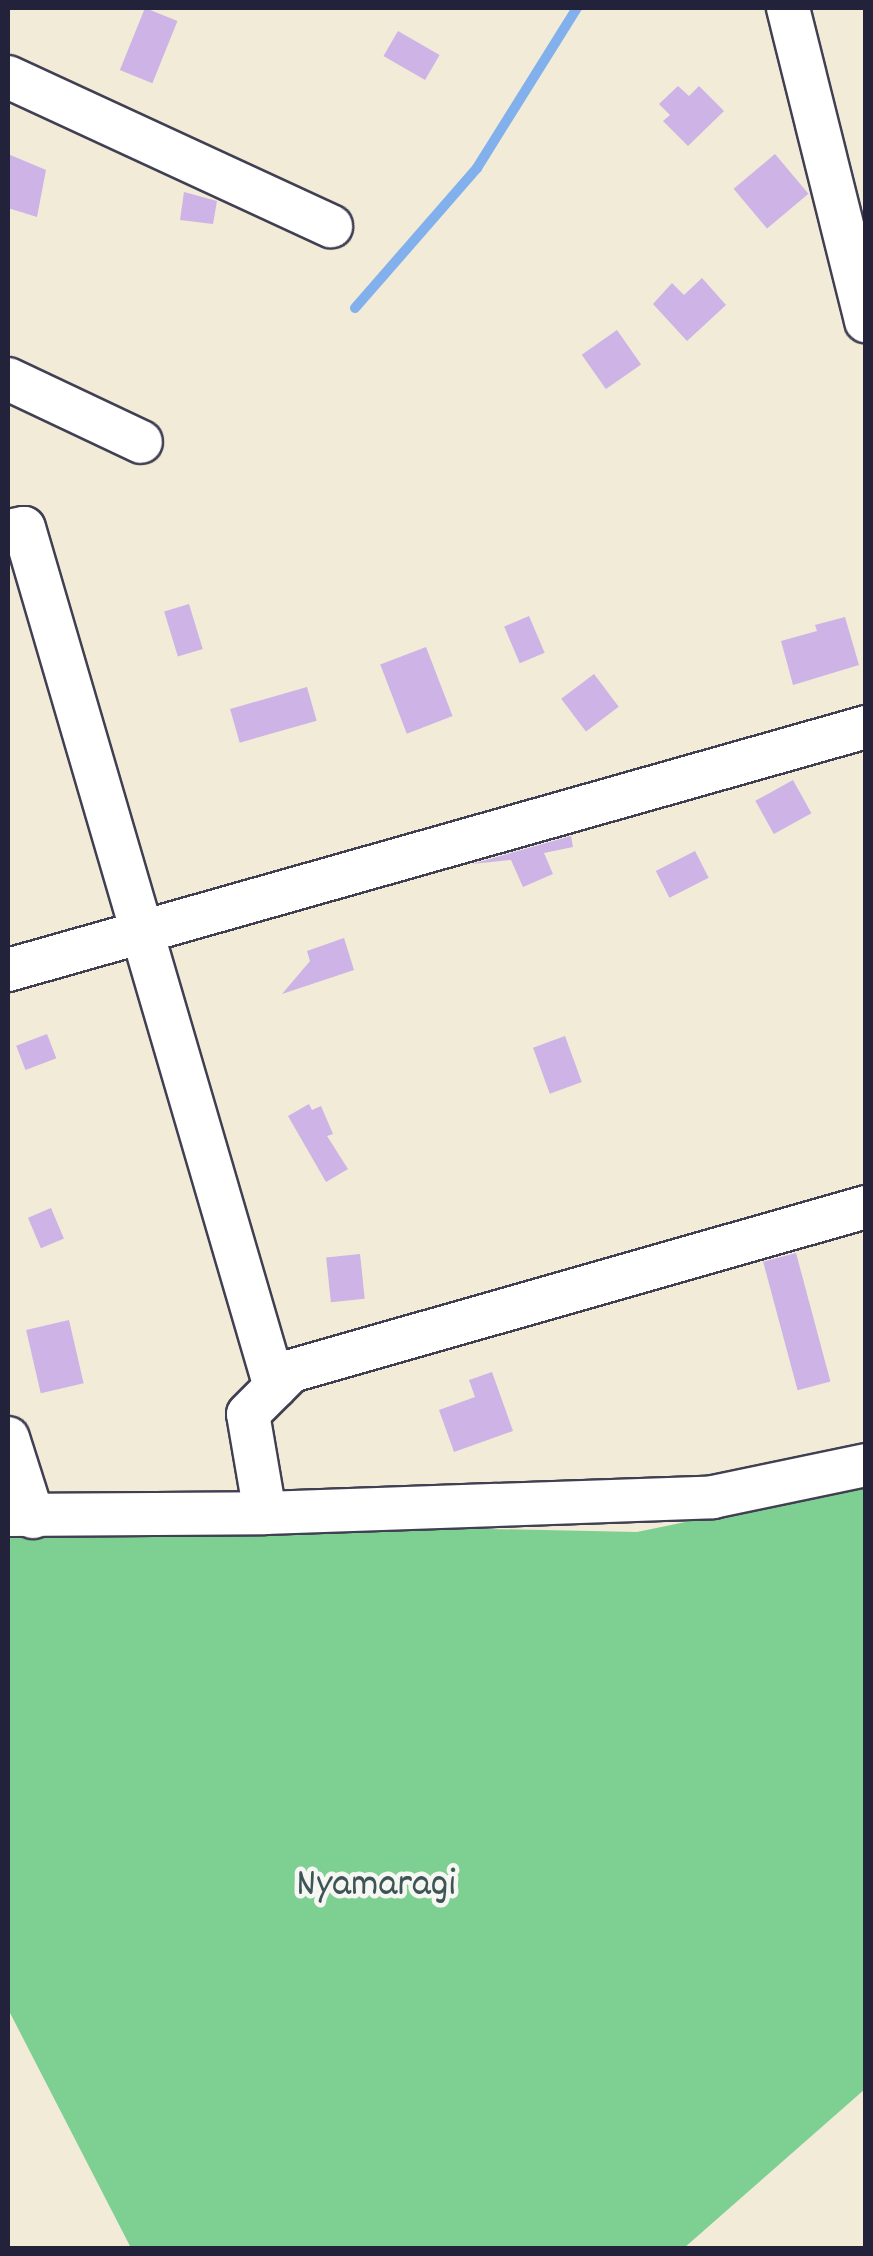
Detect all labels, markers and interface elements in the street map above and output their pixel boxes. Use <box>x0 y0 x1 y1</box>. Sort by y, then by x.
park label: Nyamaragi <box>296 1863 456 1911</box>

